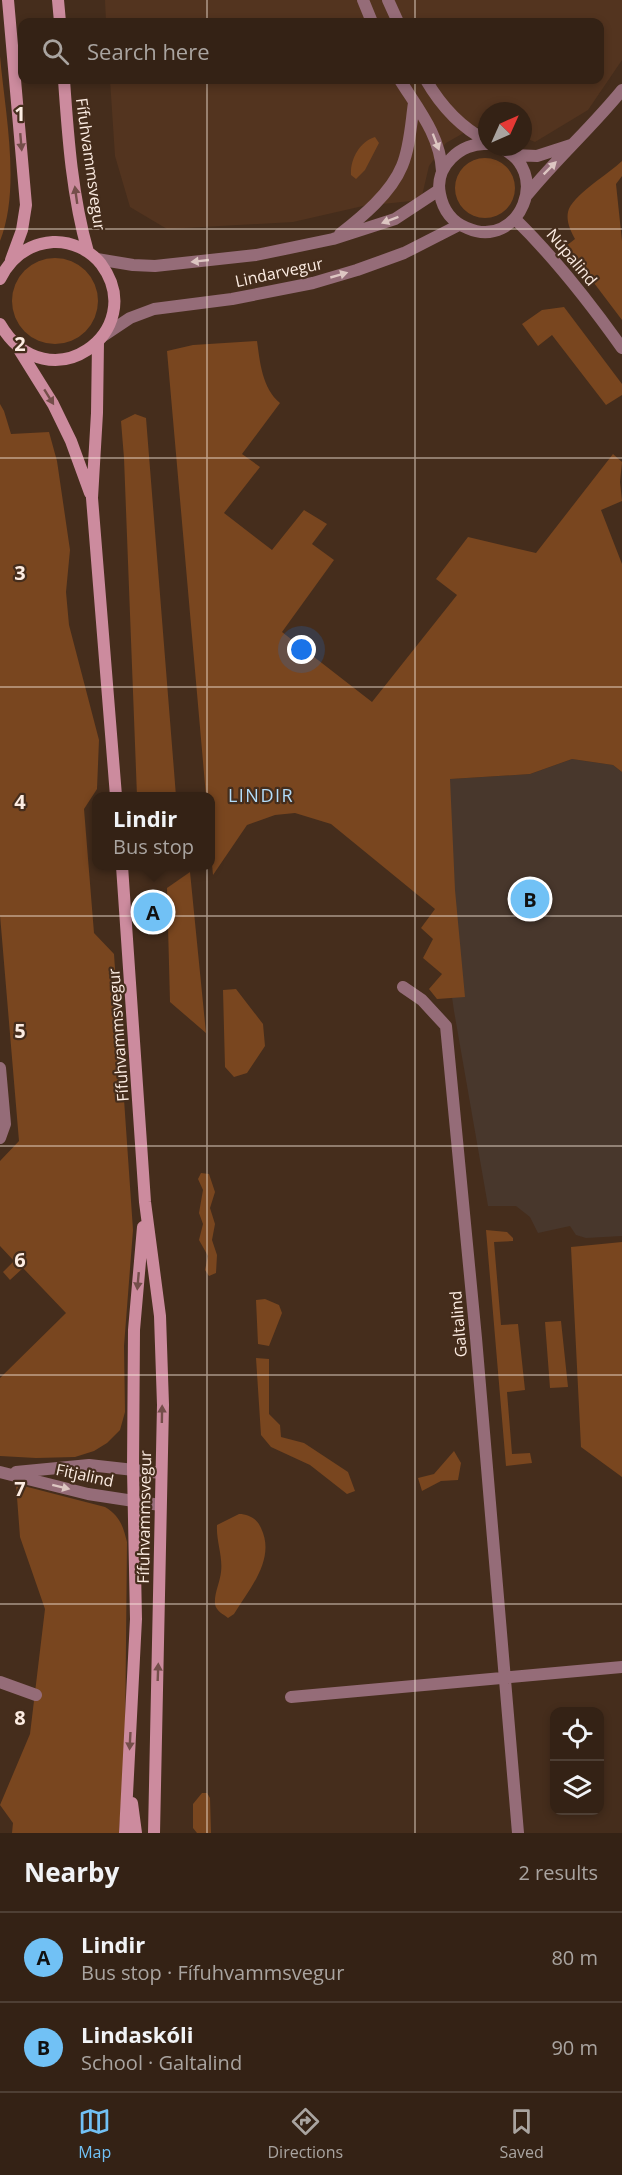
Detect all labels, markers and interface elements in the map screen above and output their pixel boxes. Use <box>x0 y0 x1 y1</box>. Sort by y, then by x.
search box <box>18 18 604 84</box>
icon: search <box>39 35 72 68</box>
text: Search here <box>87 36 210 66</box>
street label: Fífuhvammsvegur <box>71 96 111 232</box>
text: 1 <box>14 100 26 127</box>
north arrow <box>478 102 532 156</box>
one-way arrow <box>16 132 26 151</box>
one-way arrow <box>432 133 442 151</box>
one-way arrow <box>543 162 557 176</box>
one-way arrow <box>71 185 80 204</box>
one-way arrow <box>380 215 398 225</box>
street label: Núpalind <box>542 224 602 290</box>
street label: Lindarvegur <box>233 252 325 292</box>
one-way arrow <box>190 256 209 266</box>
one-way arrow <box>330 270 348 279</box>
text: 2 <box>14 330 26 357</box>
one-way arrow <box>43 389 54 405</box>
text: 3 <box>14 559 26 586</box>
your location <box>287 635 316 664</box>
district label: LINDIR <box>228 783 294 807</box>
text: 4 <box>14 788 26 815</box>
popup <box>92 792 215 870</box>
text: Lindir <box>113 803 177 833</box>
text: Bus stop <box>113 833 194 860</box>
pin: B <box>510 876 550 922</box>
pin: A <box>134 890 172 934</box>
street label: Fífuhvammsvegur <box>102 967 134 1102</box>
text: 5 <box>14 1017 26 1044</box>
text: 6 <box>14 1246 26 1273</box>
one-way arrow <box>133 1272 143 1291</box>
street label: Galtalind <box>444 1290 472 1358</box>
one-way arrow <box>157 1405 167 1424</box>
street label: Fífuhvammsvegur <box>132 1450 156 1584</box>
street label: Fitjalind <box>54 1458 116 1492</box>
text: 7 <box>14 1475 26 1502</box>
one-way arrow <box>52 1483 71 1493</box>
one-way arrow <box>154 1663 163 1682</box>
text: 8 <box>14 1704 26 1731</box>
map controls <box>550 1707 604 1815</box>
button: locate <box>550 1707 604 1761</box>
one-way arrow <box>126 1731 135 1750</box>
button: layers <box>550 1761 604 1815</box>
text: Nearby <box>24 1854 119 1890</box>
text: 2 results <box>518 1859 598 1886</box>
text: Lindir <box>81 1929 145 1959</box>
text: A <box>37 1944 50 1971</box>
text: 80 m <box>551 1944 598 1971</box>
text: Bus stop · Fífuhvammsvegur <box>81 1959 344 1986</box>
text: Lindaskóli <box>81 2019 193 2049</box>
text: B <box>37 2034 50 2061</box>
text: 90 m <box>551 2034 598 2061</box>
text: School · Galtalind <box>81 2049 242 2076</box>
tab: Map <box>78 2105 111 2163</box>
tab: Directions <box>268 2105 343 2163</box>
tab: Saved <box>499 2105 544 2163</box>

